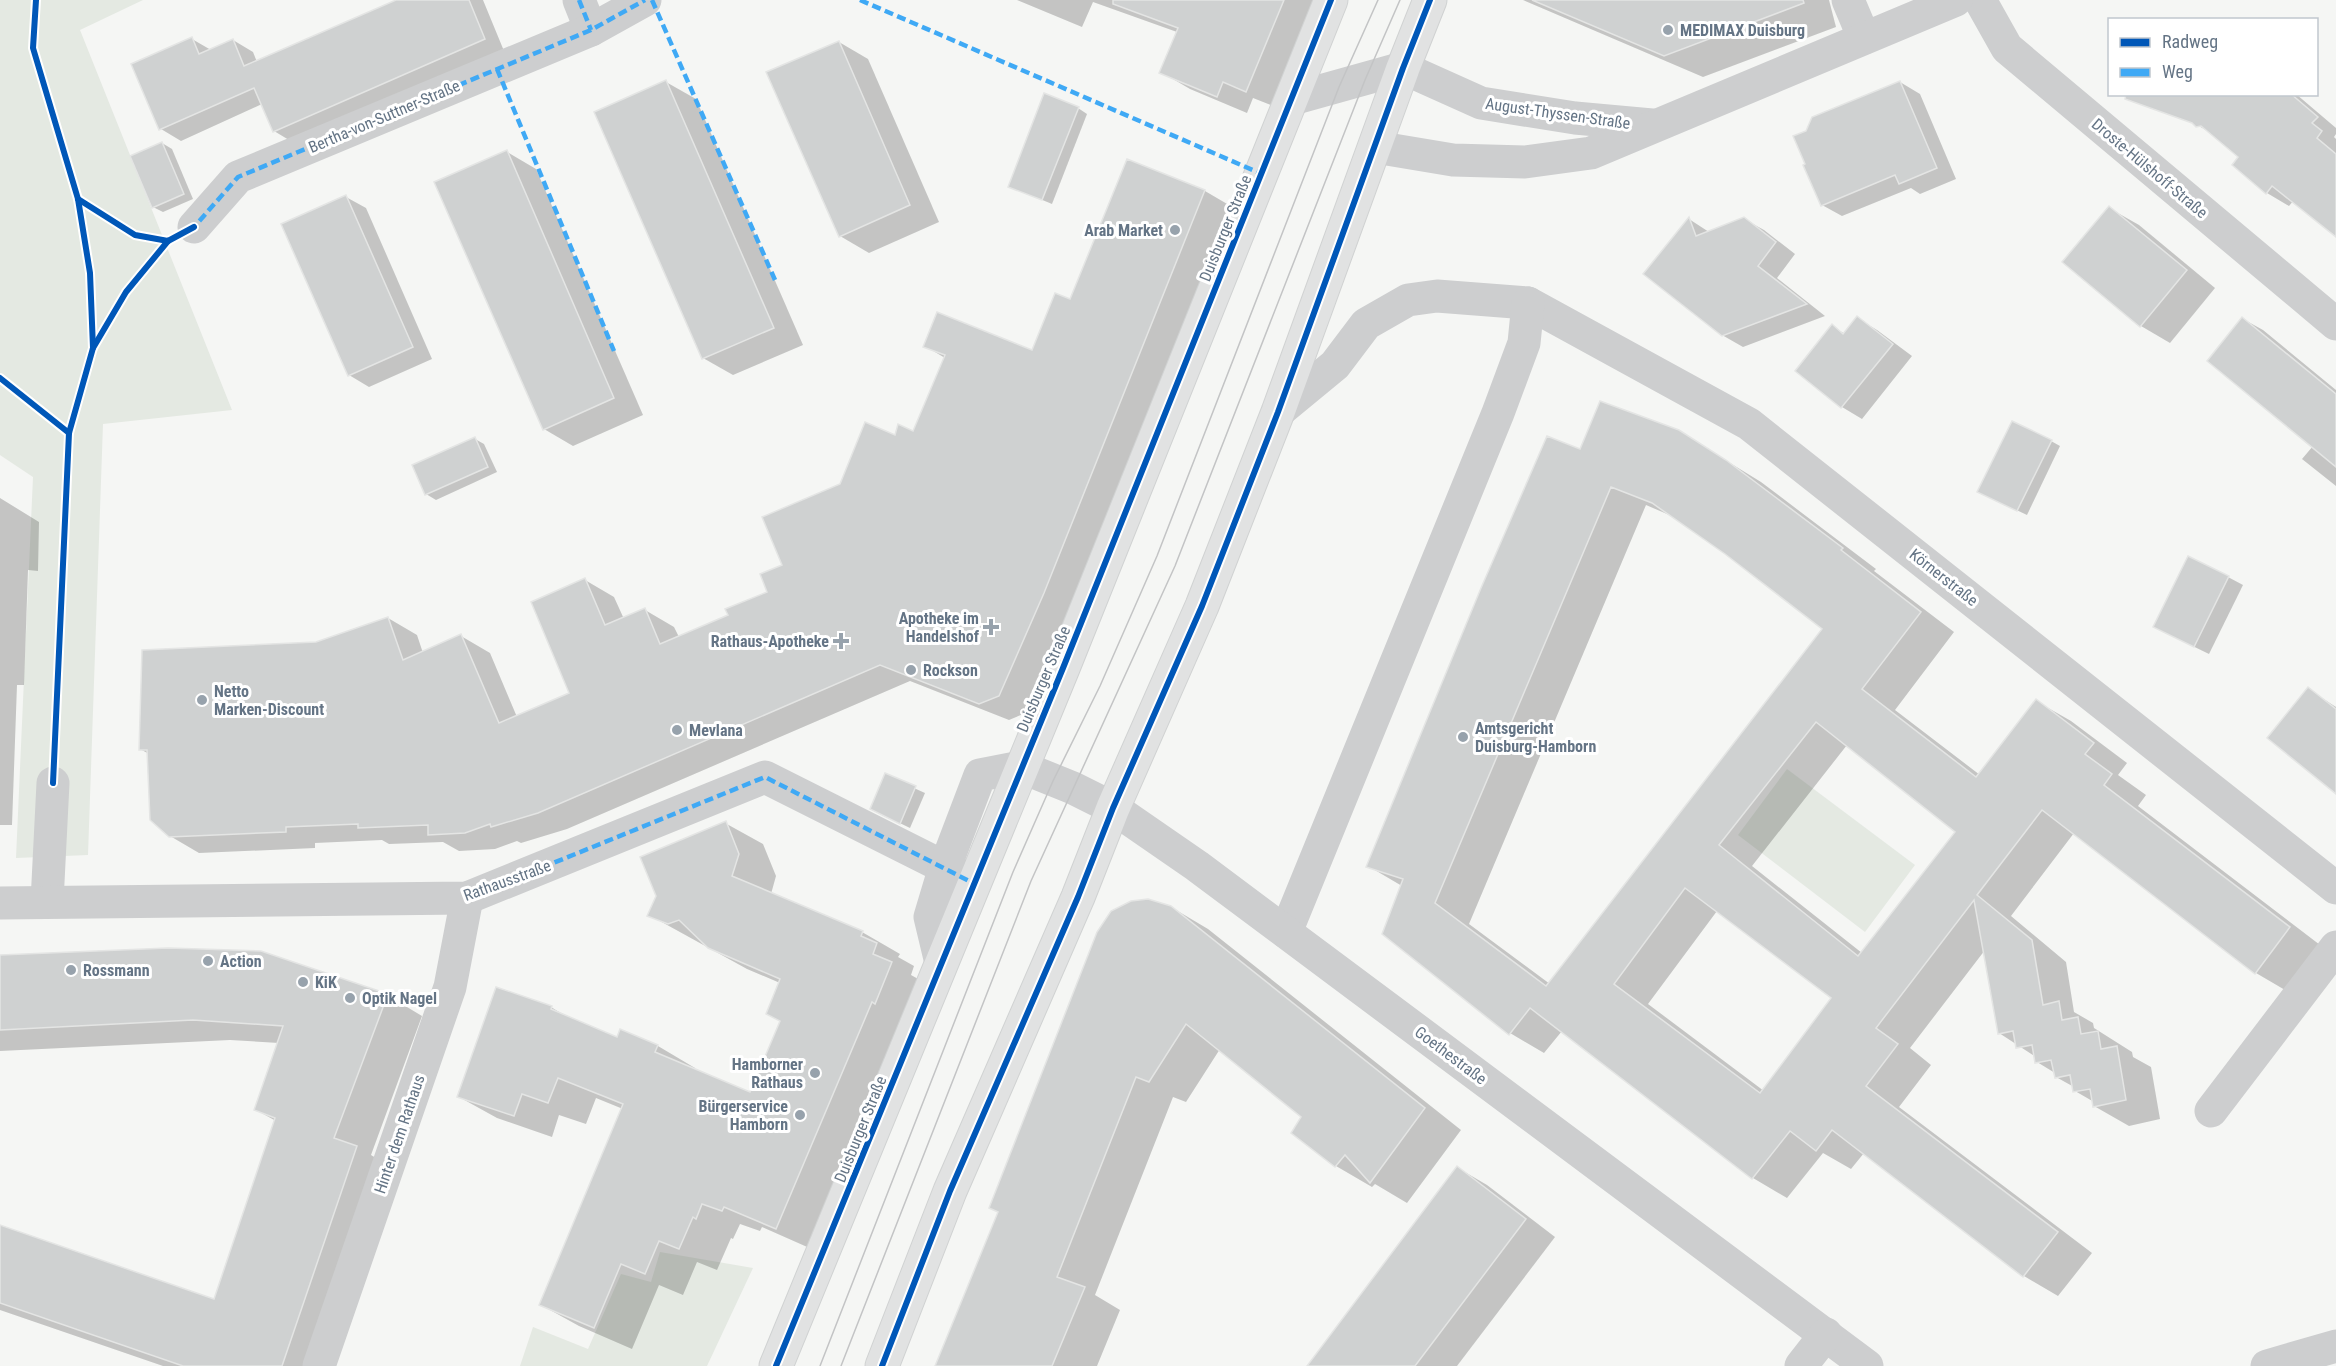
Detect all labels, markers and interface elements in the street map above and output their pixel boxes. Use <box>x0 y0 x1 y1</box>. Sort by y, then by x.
legend <box>2108 18 2318 96</box>
place label: MEDIMAX Duisburg <box>1680 21 1805 40</box>
marker: MEDIMAX Duisburg <box>1661 23 1675 37</box>
text: Radweg <box>2162 31 2218 52</box>
text: Weg <box>2162 61 2193 82</box>
street label: Bertha-von-Suttner-Straße <box>306 76 463 157</box>
street label: August-Thyssen-Straße <box>1484 94 1632 133</box>
street label: Droste-Hülshoff-Straße <box>2088 115 2211 222</box>
street label: Duisburger Straße <box>1195 172 1255 284</box>
place label: Arab Market <box>1084 221 1163 240</box>
marker: Arab Market <box>1168 223 1182 237</box>
street label: Körnerstraße <box>1906 545 1982 610</box>
place label: Apotheke im Handelshof <box>899 609 980 646</box>
marker: Apotheke im Handelshof <box>984 620 998 634</box>
street label: Duisburger Straße <box>1013 623 1074 735</box>
place label: Rathaus-Apotheke <box>711 632 829 651</box>
marker: Rathaus-Apotheke <box>834 634 848 648</box>
place label: Rockson <box>923 661 978 680</box>
marker: Rockson <box>904 663 918 677</box>
place label: Netto Marken-Discount <box>214 682 324 719</box>
marker: Netto Marken-Discount <box>195 693 209 707</box>
place label: Amtsgericht Duisburg-Hamborn <box>1475 719 1596 756</box>
place label: Mevlana <box>689 721 743 740</box>
marker: Mevlana <box>670 723 684 737</box>
marker: Amtsgericht Duisburg-Hamborn <box>1456 730 1470 744</box>
street label: Rathausstraße <box>461 856 553 905</box>
place label: Action <box>220 952 262 971</box>
marker: Action <box>201 954 215 968</box>
place label: Rossmann <box>83 961 150 980</box>
marker: Rossmann <box>64 963 78 977</box>
place label: KiK <box>315 973 337 992</box>
marker: KiK <box>296 975 310 989</box>
place label: Optik Nagel <box>362 989 437 1008</box>
marker: Optik Nagel <box>343 991 357 1005</box>
street label: Goethestraße <box>1411 1022 1490 1089</box>
place label: Hamborner Rathaus <box>732 1055 803 1092</box>
marker: Hamborner Rathaus <box>808 1066 822 1080</box>
street label: Hinter dem Rathaus <box>370 1072 429 1196</box>
street label: Duisburger Straße <box>830 1073 890 1185</box>
place label: Bürgerservice Hamborn <box>698 1097 788 1134</box>
marker: Bürgerservice Hamborn <box>793 1108 807 1122</box>

